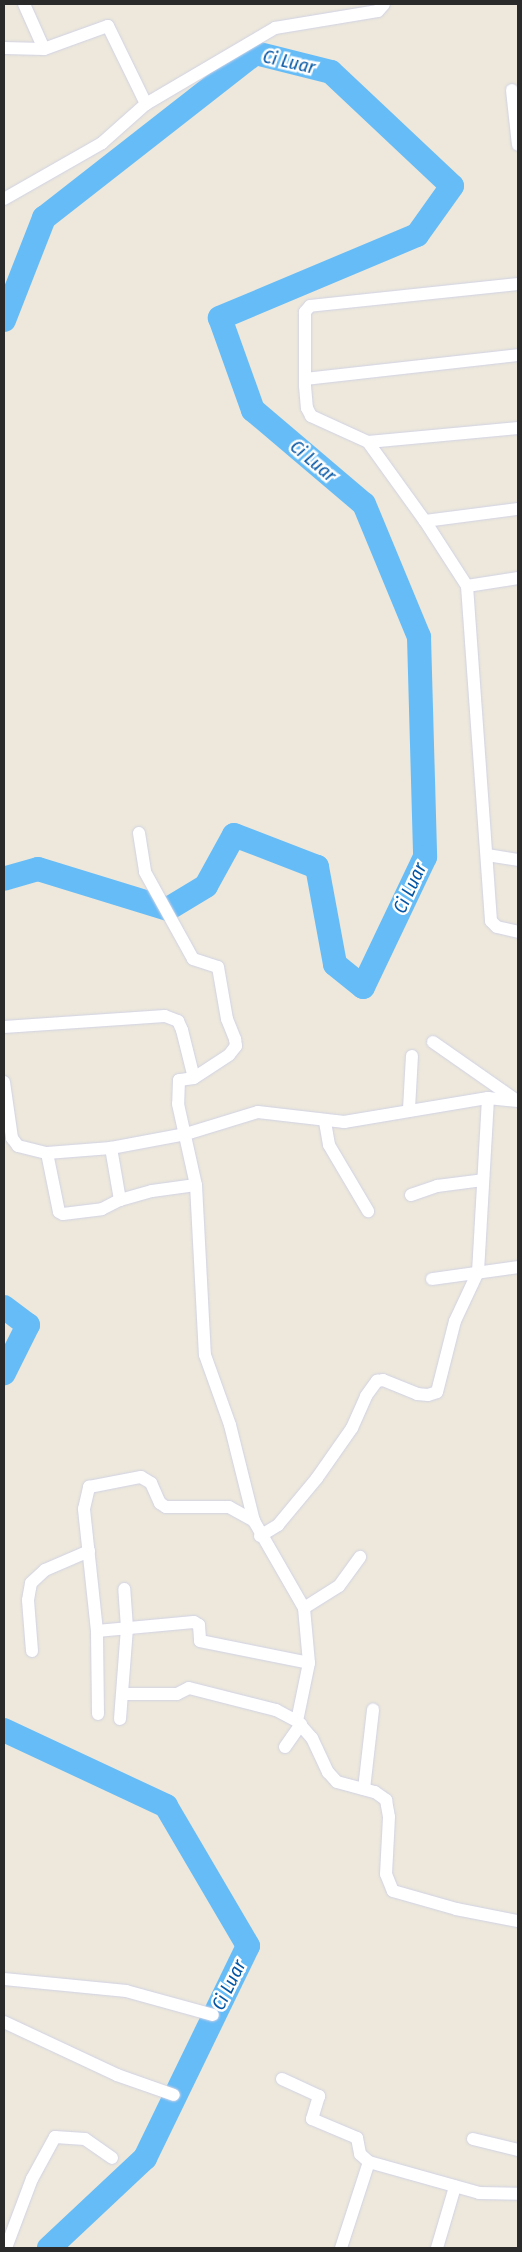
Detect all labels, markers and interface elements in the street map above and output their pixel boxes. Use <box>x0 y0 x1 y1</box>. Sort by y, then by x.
water label: Ci Luar <box>261 45 317 79</box>
water label: Ci Luar <box>285 435 341 487</box>
water label: Ci Luar <box>388 859 432 917</box>
water label: Ci Luar <box>207 1956 251 2014</box>

